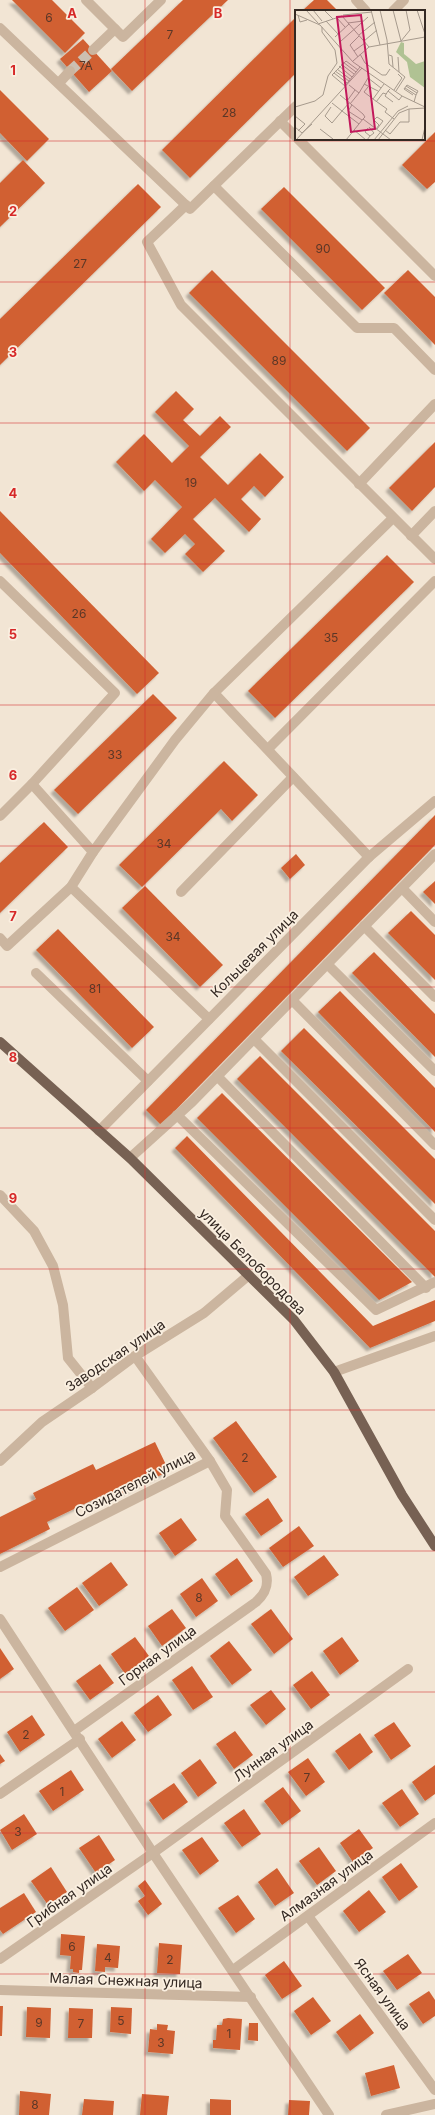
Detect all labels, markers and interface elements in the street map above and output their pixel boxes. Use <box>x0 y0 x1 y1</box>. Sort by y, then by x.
text: A <box>67 5 77 21</box>
text: B <box>214 5 223 21</box>
house number: 6 <box>45 10 53 25</box>
inset map <box>295 10 425 140</box>
house number: 7 <box>167 27 174 42</box>
house number: 7А <box>79 58 93 73</box>
text: 1 <box>10 62 16 78</box>
house number: 28 <box>222 105 236 120</box>
text: 2 <box>9 203 17 219</box>
house number: 90 <box>315 241 331 256</box>
house number: 27 <box>73 256 87 271</box>
text: 3 <box>9 344 17 360</box>
house number: 89 <box>272 353 286 368</box>
house number: 19 <box>185 475 197 490</box>
text: 4 <box>9 485 18 501</box>
house number: 26 <box>72 606 86 621</box>
text: 5 <box>9 626 17 642</box>
house number: 35 <box>324 630 338 645</box>
house number: 33 <box>108 747 122 762</box>
text: 6 <box>9 767 17 783</box>
house number: 34 <box>156 836 172 851</box>
street label: Кольцевая улица <box>207 906 301 1000</box>
text: 7 <box>9 908 17 924</box>
house number: 34 <box>165 929 181 944</box>
house number: 81 <box>89 981 101 996</box>
text: 8 <box>9 1049 17 1065</box>
text: 9 <box>9 1190 17 1206</box>
street label: улица Белобородова <box>196 1204 310 1318</box>
street label: Заводская улица <box>62 1315 168 1395</box>
street label: Созидателей улица <box>72 1445 198 1521</box>
house number: 2 <box>241 1450 249 1465</box>
house number: 8 <box>195 1590 203 1605</box>
street label: Горная улица <box>115 1621 199 1689</box>
street label: Лунная улица <box>230 1715 316 1785</box>
house number: 2 <box>22 1727 30 1742</box>
house number: 7 <box>304 1770 311 1785</box>
house number: 1 <box>60 1784 64 1799</box>
house number: 3 <box>14 1824 22 1839</box>
street label: Алмазная улица <box>276 1846 376 1924</box>
street label: Грибная улица <box>23 1859 115 1931</box>
house number: 6 <box>68 1939 76 1954</box>
house number: 4 <box>104 1950 112 1965</box>
house number: 2 <box>166 1952 174 1967</box>
street label: Ясная улица <box>351 1955 415 2033</box>
street label: Малая Снежная улица <box>49 1969 203 1991</box>
house number: 5 <box>117 2013 125 2028</box>
house number: 9 <box>35 2015 43 2030</box>
house number: 7 <box>78 2016 85 2031</box>
house number: 1 <box>227 2026 231 2041</box>
house number: 3 <box>157 2035 165 2050</box>
house number: 8 <box>31 2097 39 2112</box>

